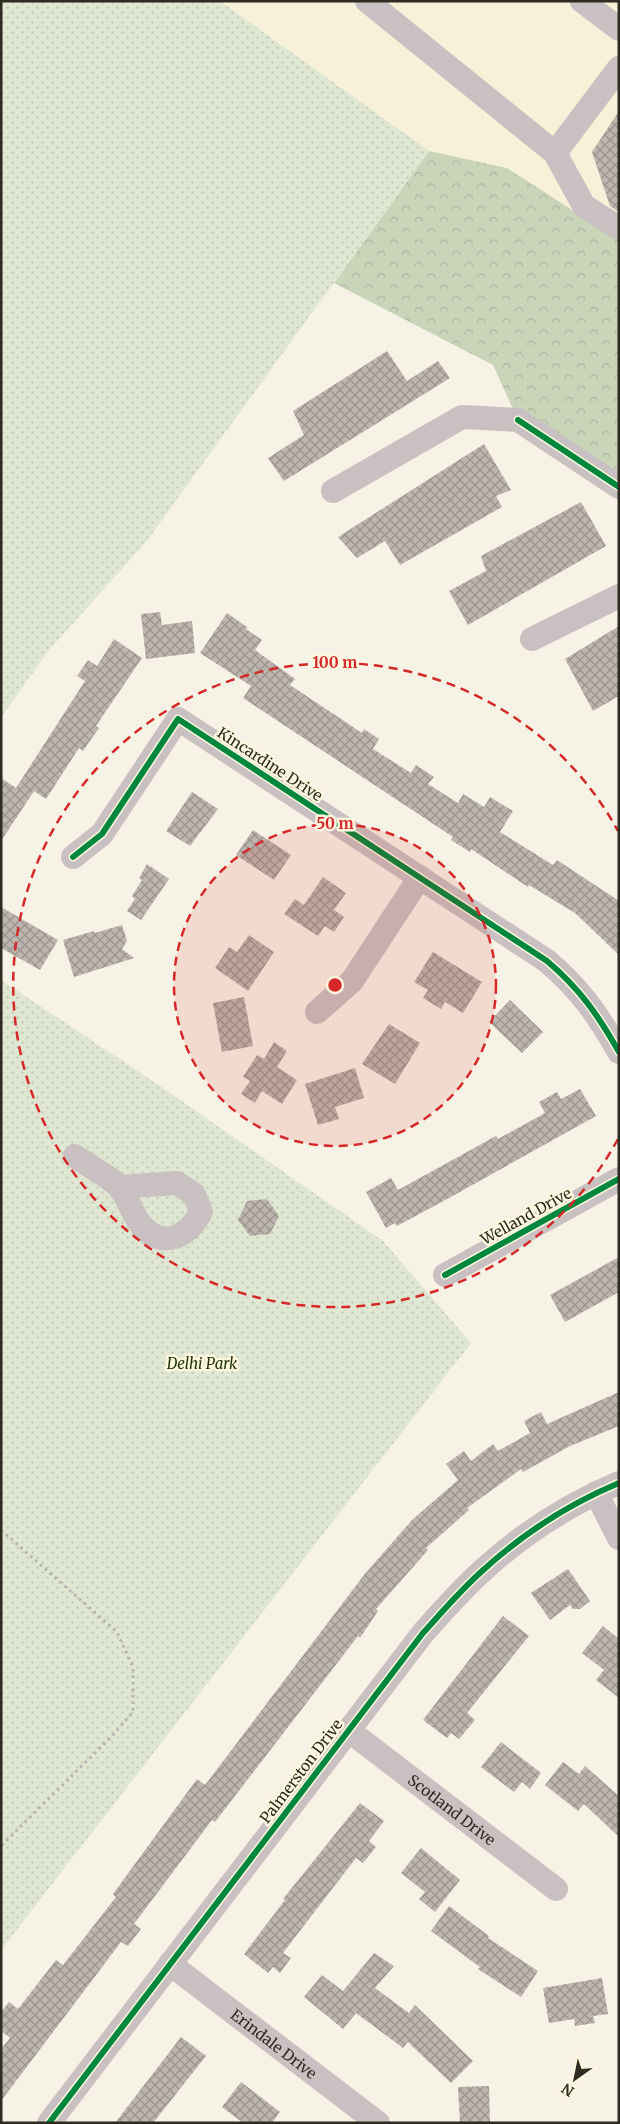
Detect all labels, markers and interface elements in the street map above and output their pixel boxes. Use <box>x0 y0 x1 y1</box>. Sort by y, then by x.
text: 100 m <box>313 653 357 672</box>
street label: Kincardine Drive <box>214 723 326 805</box>
text: 50 m <box>316 814 354 833</box>
centre of rings <box>326 976 344 994</box>
street label: Welland Drive <box>476 1183 575 1249</box>
park label: Delhi Park <box>166 1354 238 1373</box>
street label: Palmerston Drive <box>256 1715 346 1827</box>
street label: Scotland Drive <box>404 1770 500 1849</box>
street label: Erindale Drive <box>227 2005 321 2083</box>
north arrow <box>550 2054 600 2104</box>
text: N <box>558 2079 577 2100</box>

